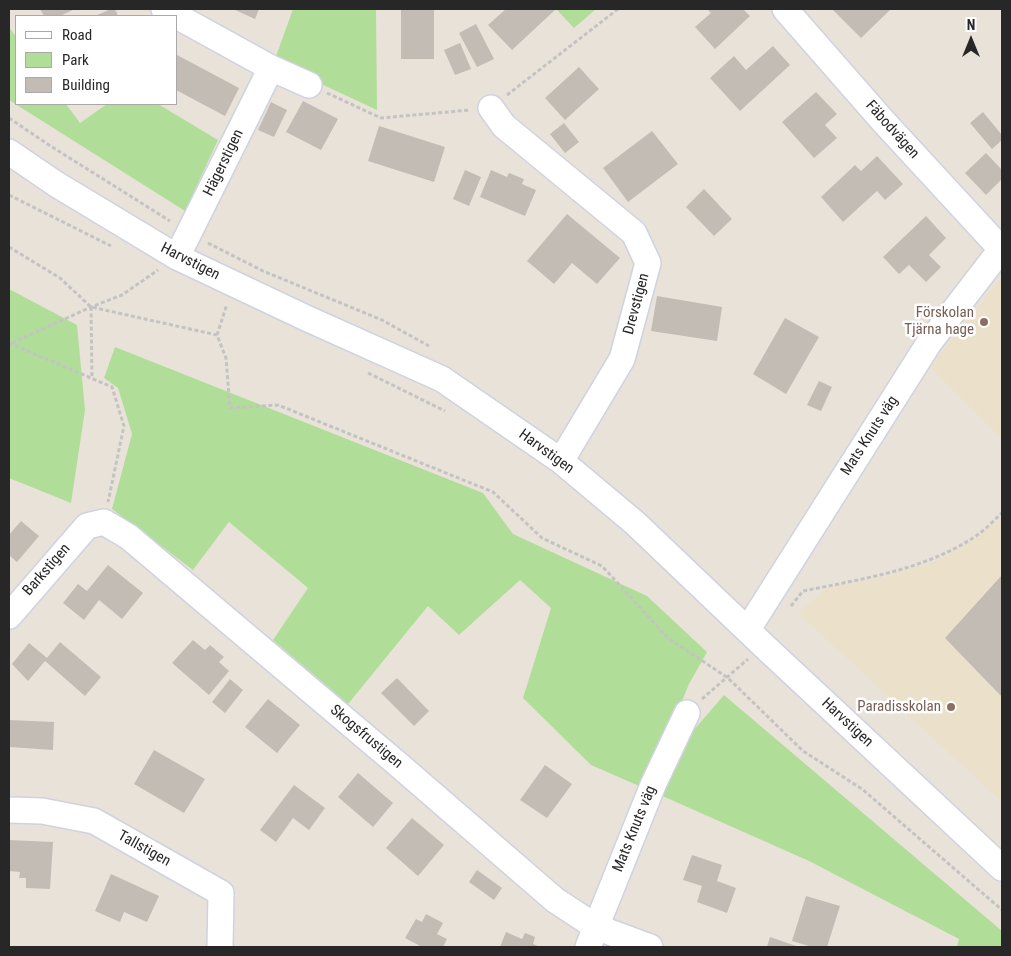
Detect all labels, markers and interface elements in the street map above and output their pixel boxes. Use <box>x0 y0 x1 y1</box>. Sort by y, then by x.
legend <box>15 15 178 105</box>
north arrow <box>946 15 996 65</box>
text: N <box>967 17 975 33</box>
text: Road <box>62 26 92 44</box>
text: Park <box>62 51 89 69</box>
text: Building <box>62 76 110 94</box>
street label: Fäbodvägen <box>861 97 923 163</box>
street label: Hägerstigen <box>200 127 248 199</box>
street label: Harvstigen <box>157 239 223 285</box>
street label: Drevstigen <box>620 271 654 337</box>
place label: Förskolan Tjärna hage <box>904 304 974 339</box>
marker: Förskolan Tjärna hage <box>978 316 990 328</box>
street label: Mats Knuts väg <box>838 393 902 479</box>
street label: Harvstigen <box>515 426 577 478</box>
street label: Barkstigen <box>20 540 74 600</box>
street label: Harvstigen <box>817 695 877 751</box>
place label: Paradisskolan <box>857 698 941 716</box>
street label: Skogsfrustigen <box>326 701 406 773</box>
marker: Paradisskolan <box>945 701 957 713</box>
street label: Mats Knuts väg <box>610 783 660 875</box>
street label: Tallstigen <box>115 827 173 871</box>

